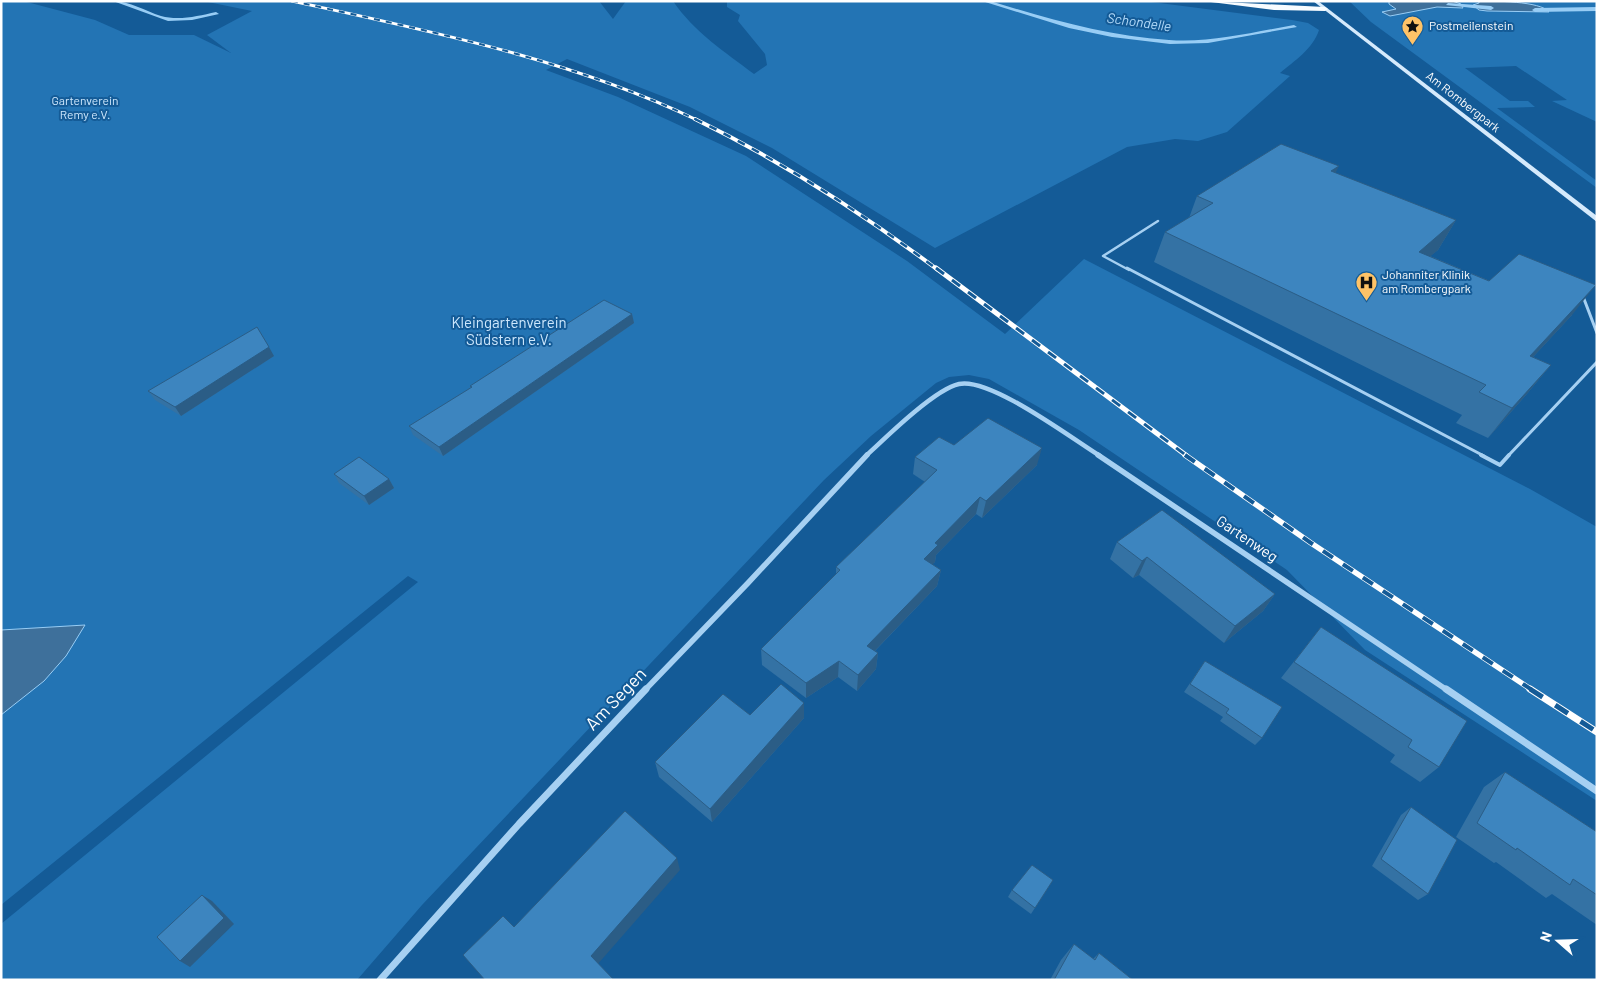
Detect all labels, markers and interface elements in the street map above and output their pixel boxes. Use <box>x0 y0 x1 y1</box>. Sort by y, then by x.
water label: Schondelle <box>1106 9 1172 34</box>
place icon: Postmeilenstein <box>1401 14 1425 45</box>
place label: Postmeilenstein <box>1429 18 1513 32</box>
street label: Am Rombergpark <box>1424 68 1503 134</box>
park label: Gartenverein Remy e.V. <box>51 93 119 121</box>
place label: Johanniter Klinik am Rombergpark <box>1382 267 1471 295</box>
hospital icon: Johanniter Klinik am Rombergpark <box>1354 270 1378 301</box>
park label: Kleingartenverein Südstern e.V. <box>451 313 567 348</box>
street label: Gartenweg <box>1213 511 1282 565</box>
street label: Am Segen <box>580 662 650 734</box>
north arrow <box>1533 916 1583 966</box>
text: N <box>1536 929 1555 944</box>

